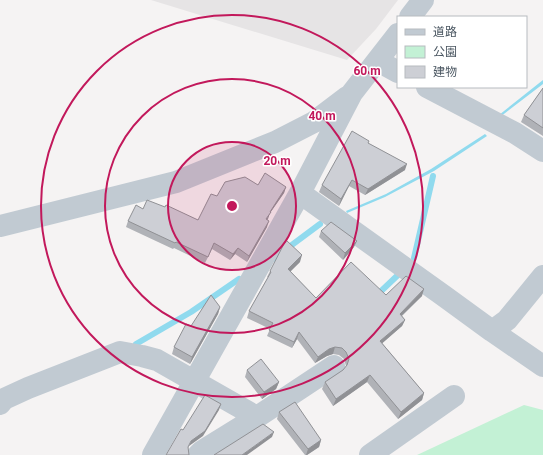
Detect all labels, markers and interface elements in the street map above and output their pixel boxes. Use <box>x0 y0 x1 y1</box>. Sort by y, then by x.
legend <box>397 16 527 88</box>
text: 道路 <box>433 25 457 39</box>
text: 公園 <box>433 45 457 59</box>
text: 60 m <box>353 64 381 78</box>
text: 建物 <box>433 65 457 79</box>
text: 40 m <box>308 109 336 123</box>
text: 20 m <box>263 154 291 168</box>
centre of rings <box>225 199 239 213</box>

